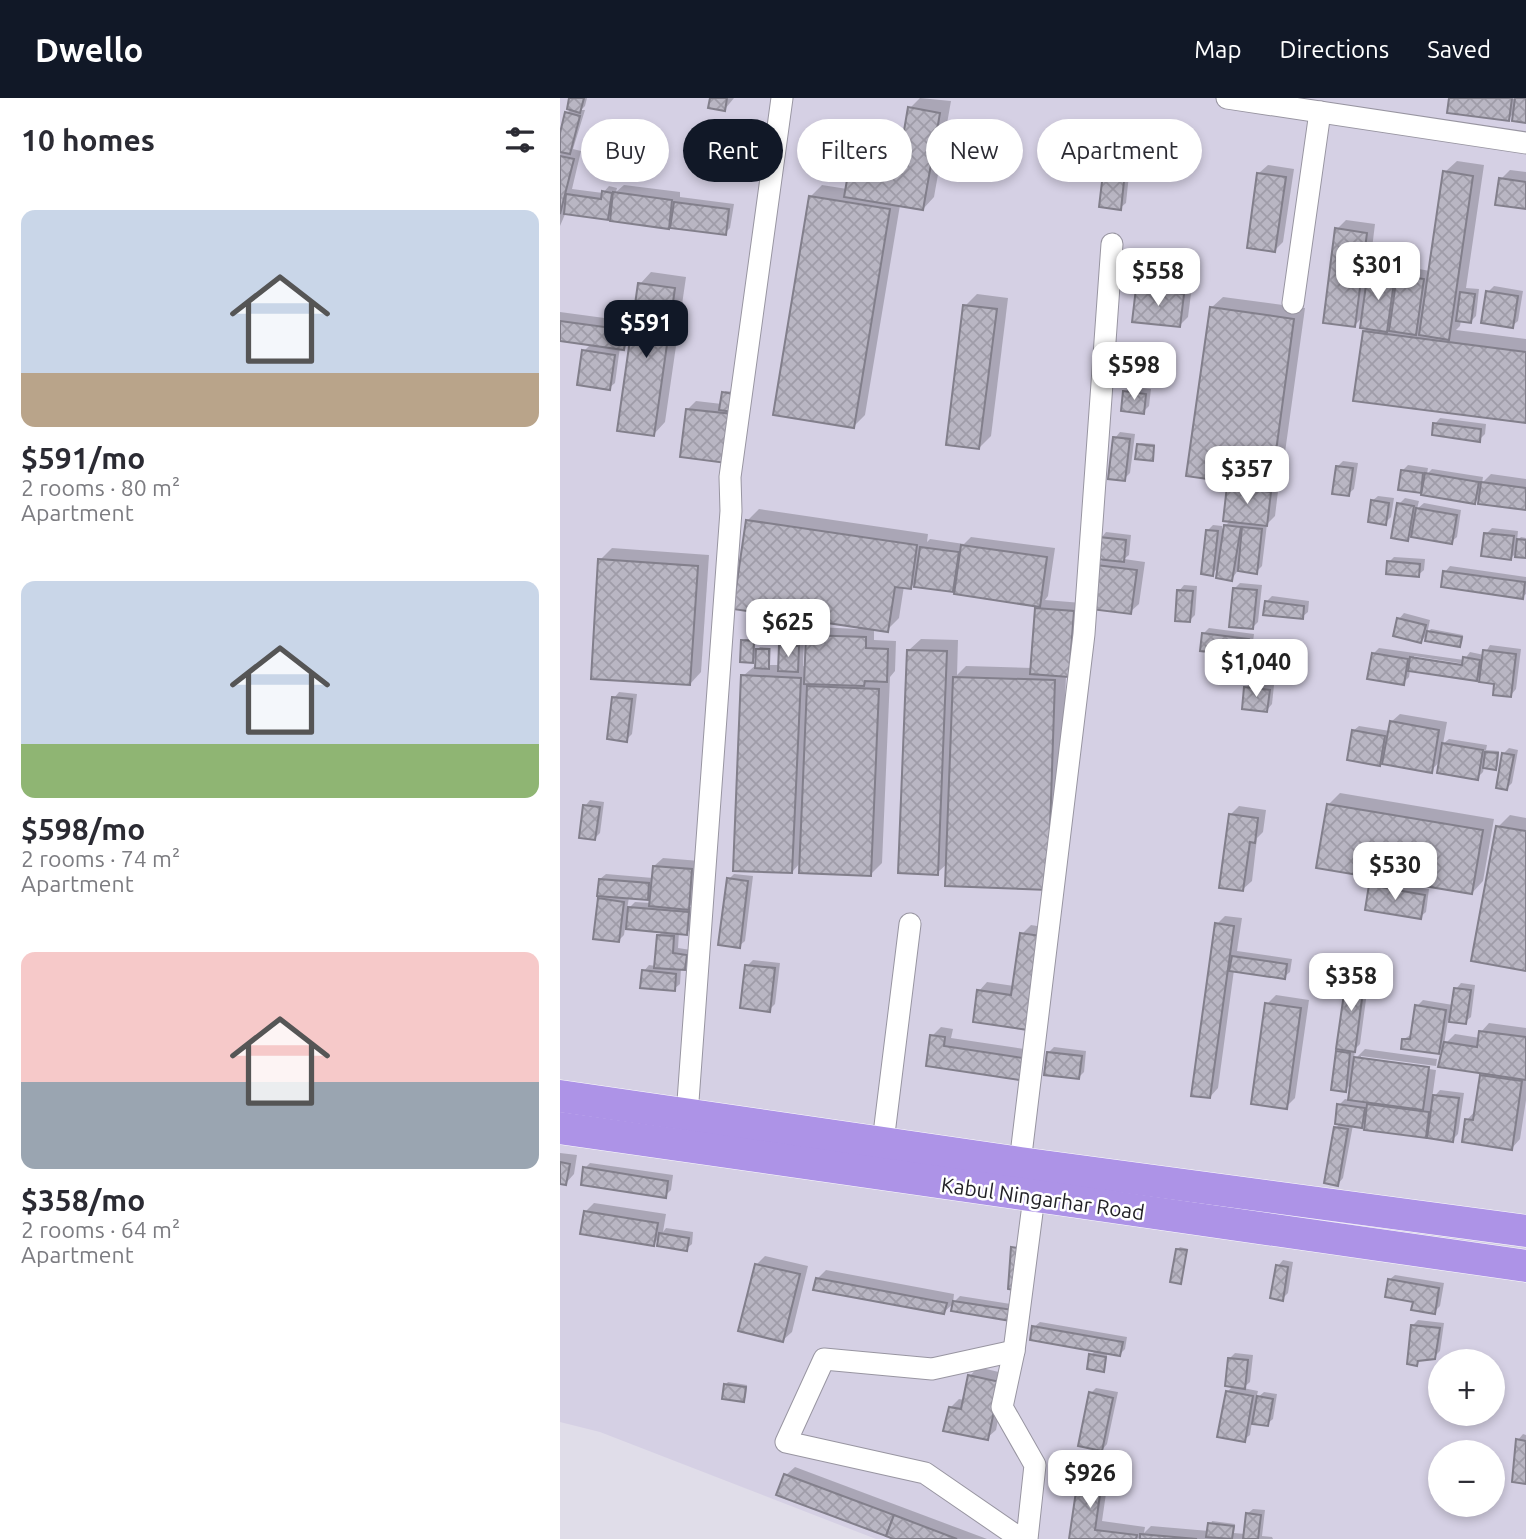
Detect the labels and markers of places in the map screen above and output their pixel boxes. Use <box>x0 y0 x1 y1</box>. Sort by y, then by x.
pin: $301 <box>1337 242 1419 302</box>
pin: $558 <box>1117 248 1199 308</box>
pin: $591 <box>605 300 687 360</box>
pin: $598 <box>1093 342 1175 402</box>
pin: $357 <box>1206 446 1288 506</box>
pin: $625 <box>747 600 829 659</box>
pin: $1,040 <box>1199 640 1313 699</box>
pin: $530 <box>1354 842 1436 902</box>
pin: $358 <box>1310 954 1392 1013</box>
pin: $926 <box>1049 1450 1131 1510</box>

